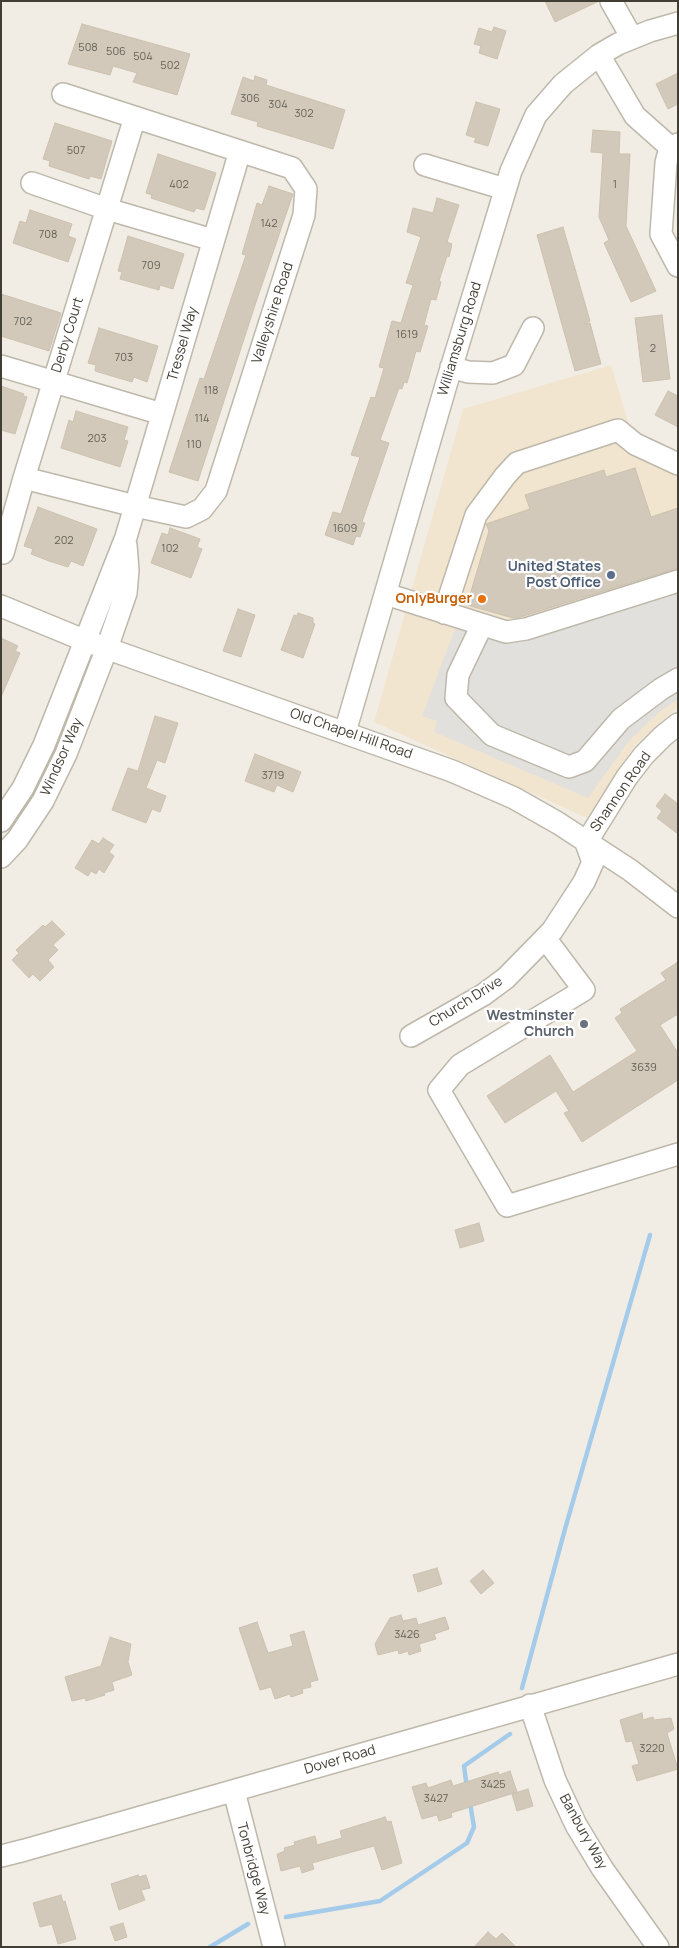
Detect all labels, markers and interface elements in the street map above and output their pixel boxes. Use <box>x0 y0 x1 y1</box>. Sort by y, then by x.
house number: 508 <box>78 41 98 55</box>
house number: 506 <box>106 45 126 59</box>
house number: 504 <box>133 50 153 64</box>
house number: 502 <box>160 59 180 73</box>
house number: 306 <box>240 92 260 106</box>
house number: 304 <box>268 98 288 112</box>
house number: 302 <box>294 107 314 121</box>
house number: 507 <box>67 144 85 158</box>
house number: 402 <box>169 178 189 192</box>
house number: 1 <box>613 178 617 192</box>
house number: 142 <box>260 217 278 231</box>
house number: 708 <box>39 228 57 242</box>
house number: 709 <box>141 259 161 273</box>
street label: Valleyshire Road <box>249 260 297 366</box>
street label: Williamsburg Road <box>435 280 485 398</box>
street label: Derby Court <box>49 295 87 375</box>
street label: Tressel Way <box>164 305 202 383</box>
house number: 702 <box>14 315 32 329</box>
house number: 1619 <box>396 328 418 342</box>
house number: 2 <box>650 342 656 356</box>
house number: 703 <box>115 351 133 365</box>
house number: 118 <box>204 384 218 398</box>
house number: 114 <box>194 412 210 426</box>
house number: 203 <box>87 432 107 446</box>
house number: 110 <box>186 438 202 452</box>
house number: 1609 <box>333 522 357 536</box>
house number: 202 <box>54 534 74 548</box>
house number: 102 <box>161 542 179 556</box>
place label: United States Post Office <box>508 559 601 592</box>
marker: United States Post Office <box>605 569 617 581</box>
place label: OnlyBurger <box>395 591 472 607</box>
marker: OnlyBurger <box>476 593 488 605</box>
street label: Old Chapel Hill Road <box>288 705 414 763</box>
street label: Windsor Way <box>37 716 87 798</box>
street label: Shannon Road <box>587 749 655 835</box>
house number: 3719 <box>262 769 284 783</box>
street label: Church Drive <box>426 973 506 1031</box>
place label: Westminster Church <box>487 1008 574 1040</box>
marker: Westminster Church <box>578 1018 590 1030</box>
house number: 3639 <box>631 1061 657 1075</box>
house number: 3426 <box>394 1628 420 1642</box>
street label: Dover Road <box>302 1742 378 1778</box>
house number: 3220 <box>639 1742 665 1756</box>
house number: 3425 <box>480 1778 506 1792</box>
street label: Banbury Way <box>555 1791 611 1873</box>
house number: 3427 <box>424 1792 448 1806</box>
street label: Tonbridge Way <box>233 1821 273 1917</box>

